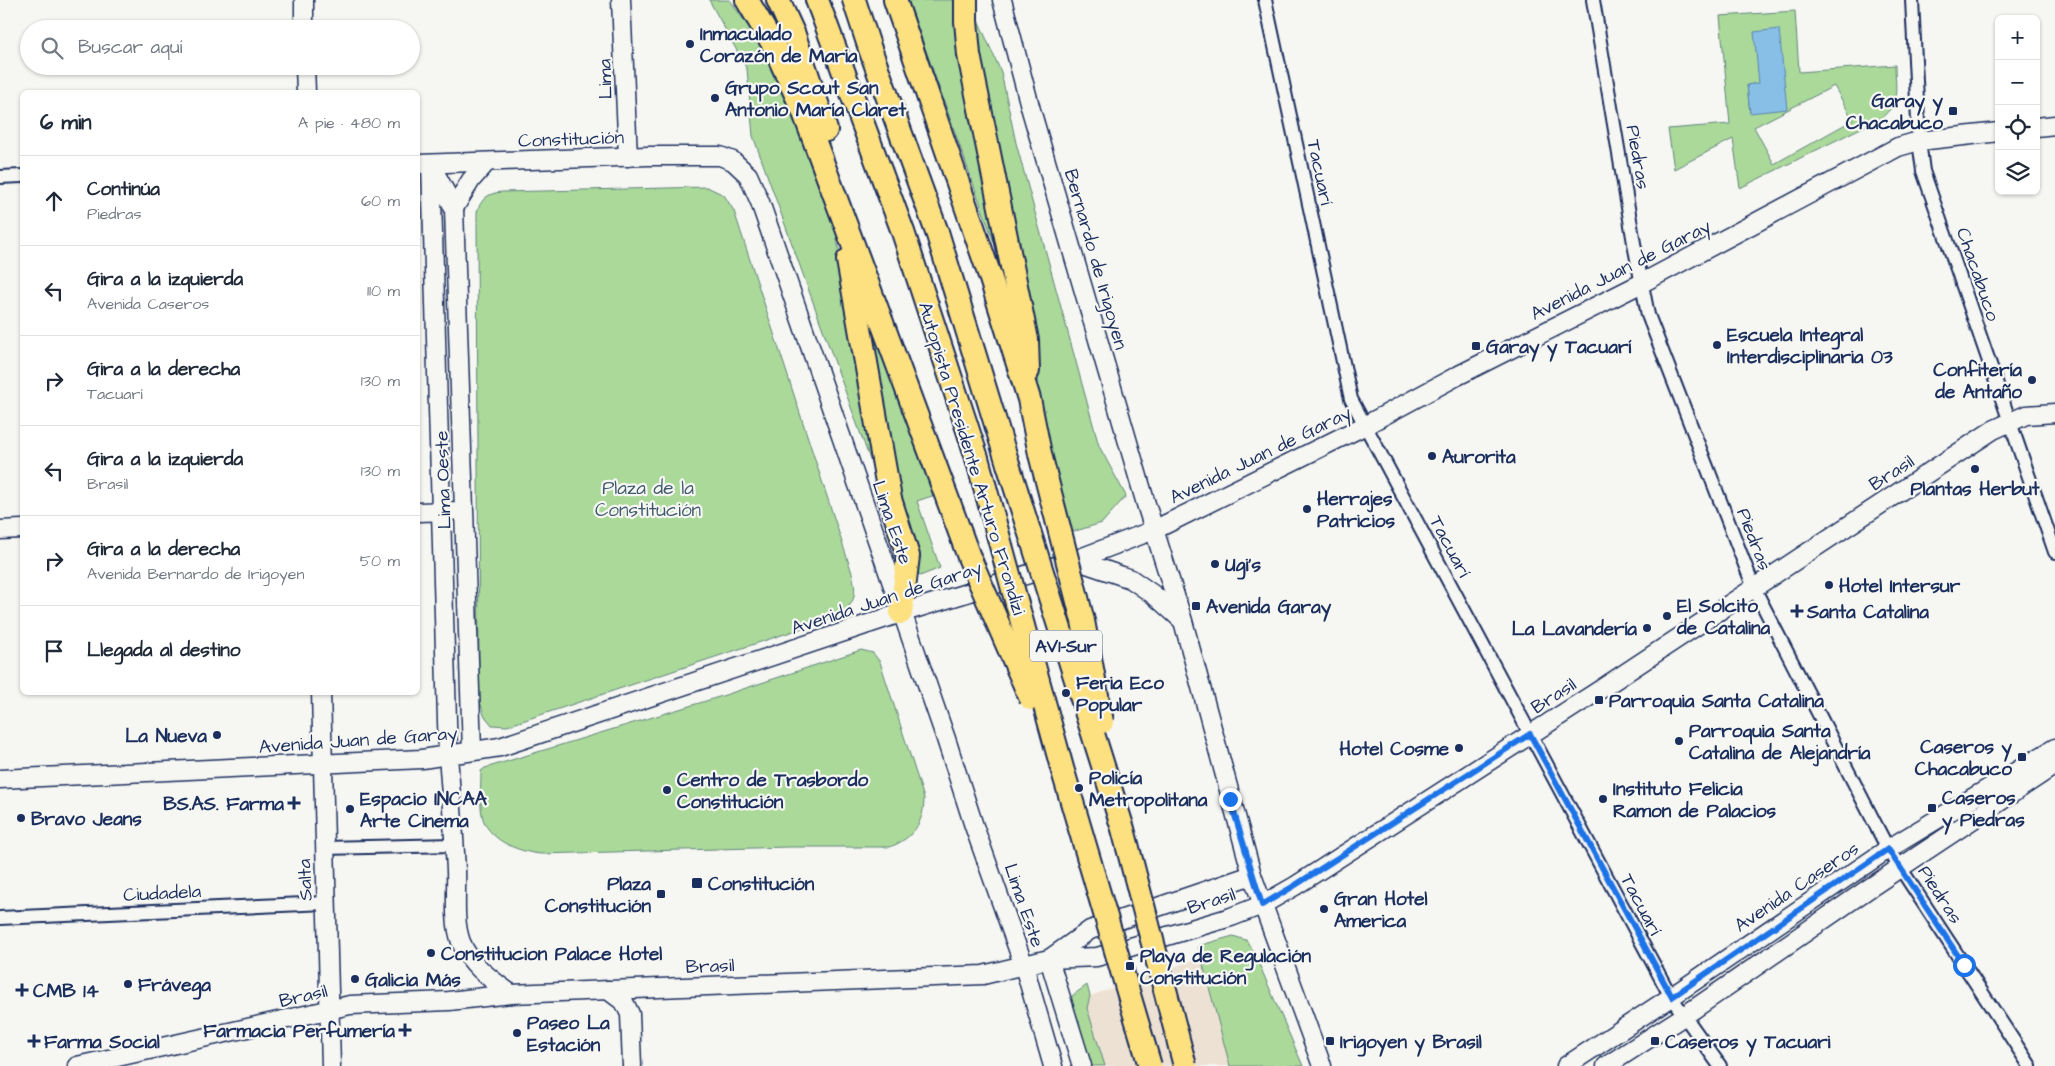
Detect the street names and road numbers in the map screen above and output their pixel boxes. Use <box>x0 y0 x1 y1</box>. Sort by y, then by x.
street label: Lima <box>591 58 620 100</box>
street label: Piedras <box>1619 123 1656 191</box>
street label: Constitución <box>518 124 625 155</box>
street label: Tacuarí <box>1299 137 1340 208</box>
street label: Bernardo de Irigoyen <box>1056 166 1134 353</box>
street label: Avenida Juan de Garay <box>1526 213 1717 328</box>
street label: Chacabuco <box>1949 224 2006 325</box>
street label: Autopista Presidente Arturo Frondizi <box>911 299 1032 618</box>
street label: Avenida Juan de Garay <box>1165 399 1357 512</box>
street label: Lima Oeste <box>428 430 459 530</box>
street label: Brasil <box>1864 449 1920 498</box>
street label: Lima Este <box>865 477 918 568</box>
street label: Piedras <box>1729 504 1778 575</box>
street label: Tacuarí <box>1422 511 1477 582</box>
street label: Avenida Juan de Garay <box>788 555 986 643</box>
road number: AV1-Sur <box>1030 630 1102 661</box>
street label: Brasil <box>1526 672 1582 721</box>
street label: Avenida Juan de Garay <box>258 720 459 762</box>
street label: Avenida Caseros <box>1729 835 1865 939</box>
street label: Salta <box>291 858 320 902</box>
street label: Lima Este <box>997 860 1050 951</box>
street label: Piedras <box>1911 860 1969 929</box>
street label: Tacuarí <box>1613 869 1668 940</box>
street label: Ciudadela <box>122 878 202 909</box>
street label: Brasil <box>1184 881 1239 922</box>
street label: Brasil <box>685 952 735 981</box>
street label: Brasil <box>276 978 330 1015</box>

